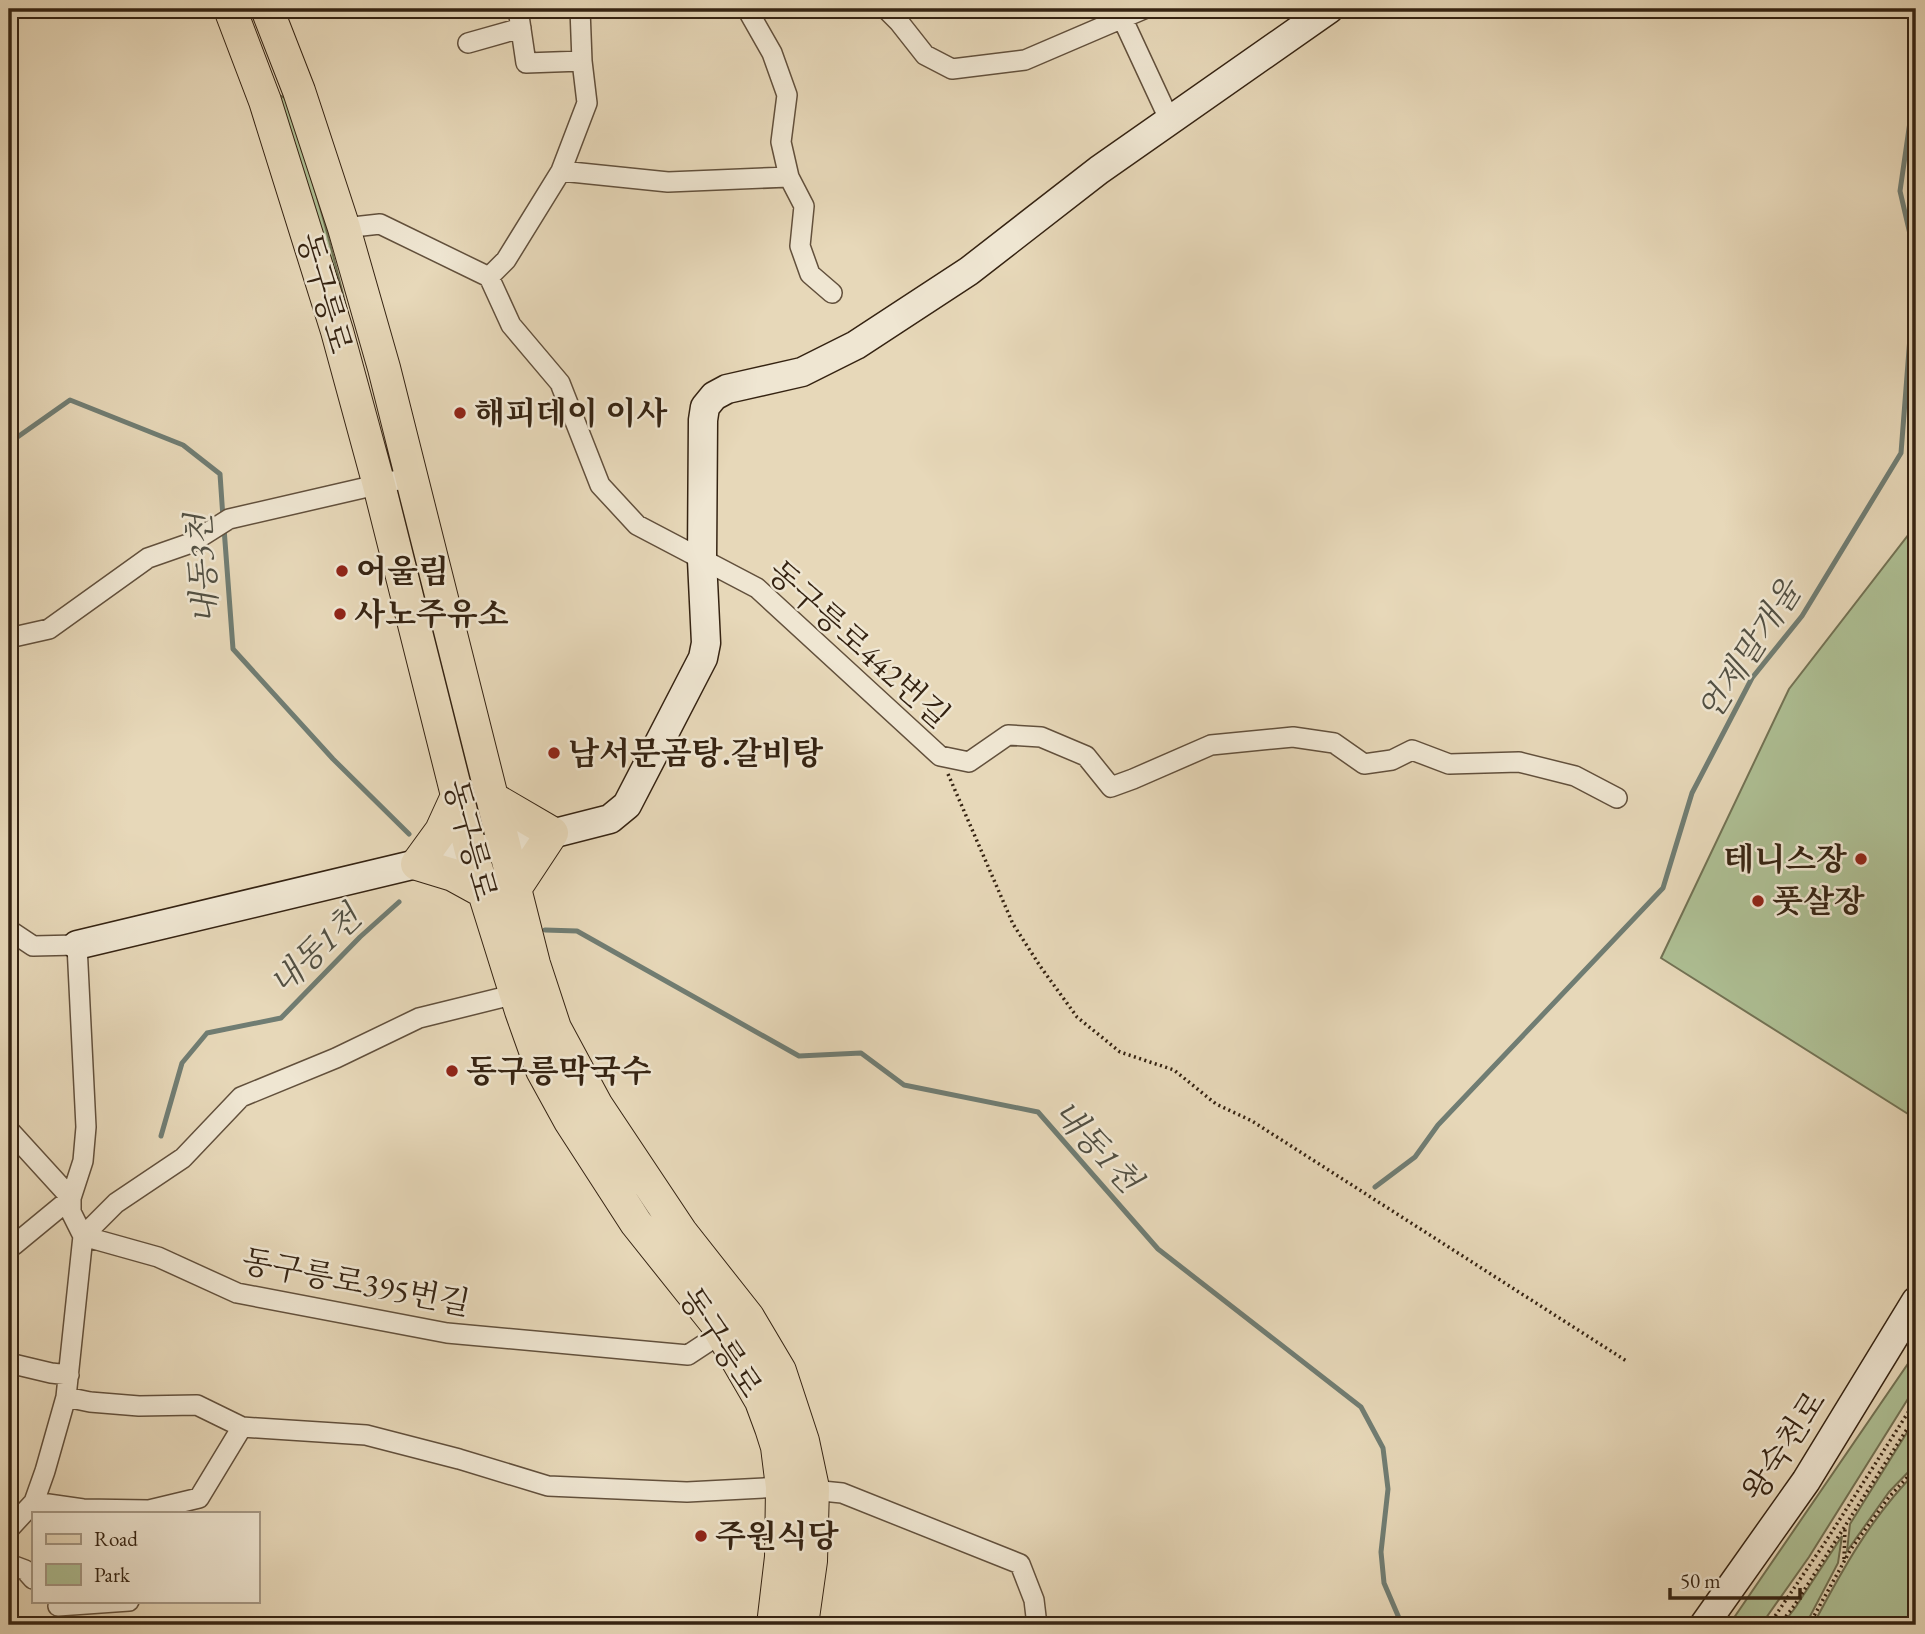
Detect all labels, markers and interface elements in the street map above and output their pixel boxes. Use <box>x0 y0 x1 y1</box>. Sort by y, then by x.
street label: 동구릉로 <box>288 228 362 358</box>
place label: 해피데이 이사 <box>474 392 668 434</box>
marker: 해피데이 이사 <box>452 405 468 421</box>
water label: 내동3천 <box>177 510 227 626</box>
place label: 어울림 <box>356 550 449 592</box>
street label: 동구릉로442번길 <box>759 551 959 737</box>
marker: 어울림 <box>334 563 350 579</box>
water label: 언제말개울 <box>1688 569 1812 729</box>
place label: 사노주유소 <box>354 593 509 635</box>
marker: 사노주유소 <box>332 606 348 622</box>
place label: 남서문곰탕.갈비탕 <box>568 732 823 774</box>
marker: 남서문곰탕.갈비탕 <box>546 745 562 761</box>
street label: 동구릉로 <box>435 775 507 905</box>
place label: 테니스장 <box>1723 838 1847 880</box>
marker: 테니스장 <box>1853 851 1869 867</box>
place label: 풋살장 <box>1772 880 1865 922</box>
marker: 풋살장 <box>1750 893 1766 909</box>
water label: 내동1천 <box>260 894 372 1004</box>
place label: 동구릉막국수 <box>466 1050 652 1092</box>
marker: 동구릉막국수 <box>444 1063 460 1079</box>
water label: 내동1천 <box>1043 1091 1152 1203</box>
street label: 동구릉로395번길 <box>238 1239 474 1325</box>
street label: 동구릉로 <box>670 1279 772 1405</box>
street label: 왕숙천로 <box>1733 1383 1835 1509</box>
legend <box>32 1512 259 1602</box>
place label: 주원식당 <box>715 1515 839 1557</box>
text: Road <box>94 1525 138 1552</box>
marker: 주원식당 <box>693 1528 709 1544</box>
scale bar <box>1670 1557 1799 1601</box>
text: Park <box>94 1561 131 1588</box>
text: 50 m <box>1680 1567 1721 1594</box>

